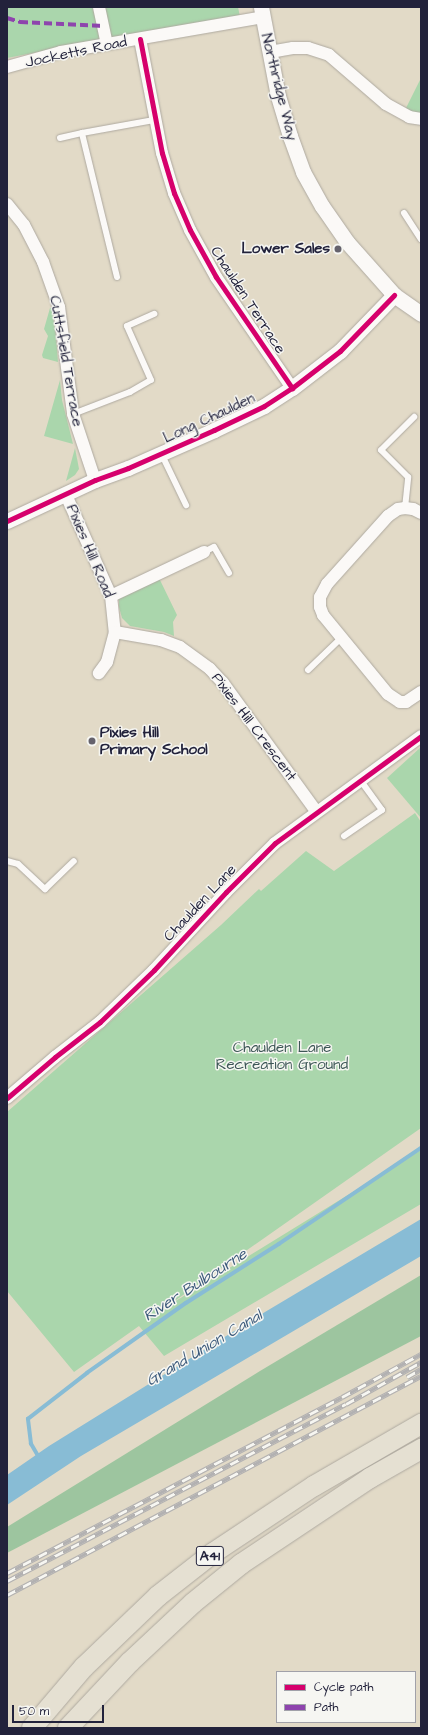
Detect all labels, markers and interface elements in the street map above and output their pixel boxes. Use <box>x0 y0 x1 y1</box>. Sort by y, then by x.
street label: Jocketts Road <box>24 32 128 72</box>
street label: Northridge Way <box>257 32 301 142</box>
place label: Lower Sales <box>241 240 330 258</box>
street label: Chaulden Terrace <box>207 243 289 357</box>
marker: Lower Sales <box>333 244 343 254</box>
street label: Cuttsfield Terrace <box>46 294 86 428</box>
street label: Long Chaulden <box>160 389 258 447</box>
street label: Pixies Hill Road <box>62 502 118 600</box>
street label: Pixies Hill Crescent <box>208 669 300 785</box>
place label: Pixies Hill Primary School <box>100 723 208 758</box>
marker: Pixies Hill Primary School <box>87 736 97 746</box>
street label: Chaulden Lane <box>160 861 240 945</box>
park label: Chaulden Lane Recreation Ground <box>216 1038 348 1073</box>
water label: River Bulbourne <box>140 1244 250 1326</box>
water label: Grand Union Canal <box>143 1306 265 1390</box>
road number: A41 <box>195 1544 225 1568</box>
legend <box>276 1671 416 1723</box>
text: Cycle path <box>314 1679 373 1696</box>
scale bar <box>14 1697 106 1723</box>
text: Path <box>314 1699 339 1716</box>
text: 50 m <box>19 1703 49 1720</box>

